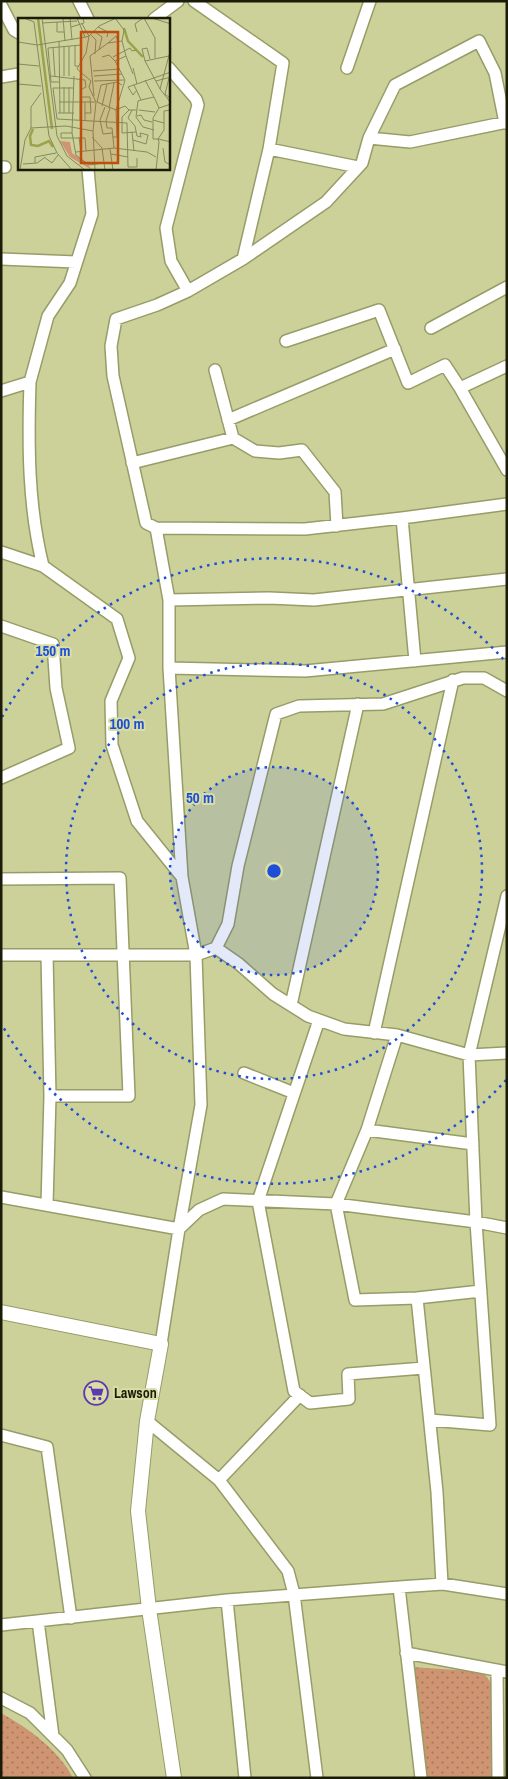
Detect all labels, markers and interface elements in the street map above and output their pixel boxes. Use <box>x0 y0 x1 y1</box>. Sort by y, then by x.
inset map <box>18 18 170 170</box>
text: 150 m <box>36 640 70 661</box>
text: 100 m <box>110 713 144 734</box>
text: 50 m <box>186 787 214 808</box>
centre of rings <box>265 862 283 880</box>
supermarket icon: Lawson <box>83 1380 109 1406</box>
place label: Lawson <box>114 1384 157 1402</box>

